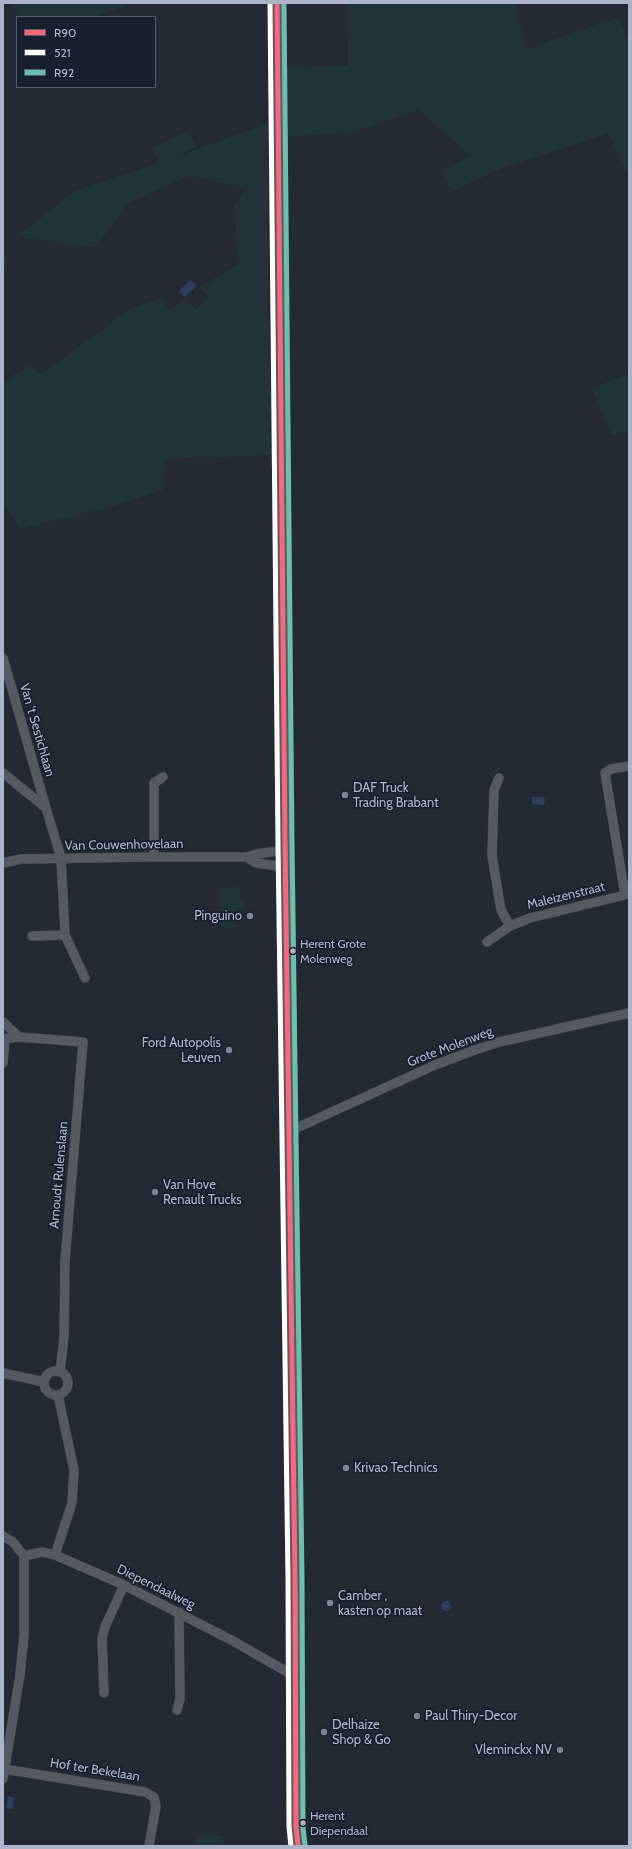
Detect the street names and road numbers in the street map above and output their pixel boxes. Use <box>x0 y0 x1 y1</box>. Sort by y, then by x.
street label: Van 't Sestichlaan <box>16 682 58 778</box>
street label: Van Couwenhovelaan <box>65 836 183 854</box>
street label: Maleizenstraat <box>526 879 606 913</box>
street label: Grote Molenweg <box>405 1024 495 1070</box>
street label: Arnoudt Rulenslaan <box>47 1121 71 1229</box>
street label: Diependaalweg <box>114 1561 198 1613</box>
street label: Hof ter Bekelaan <box>49 1755 141 1785</box>

